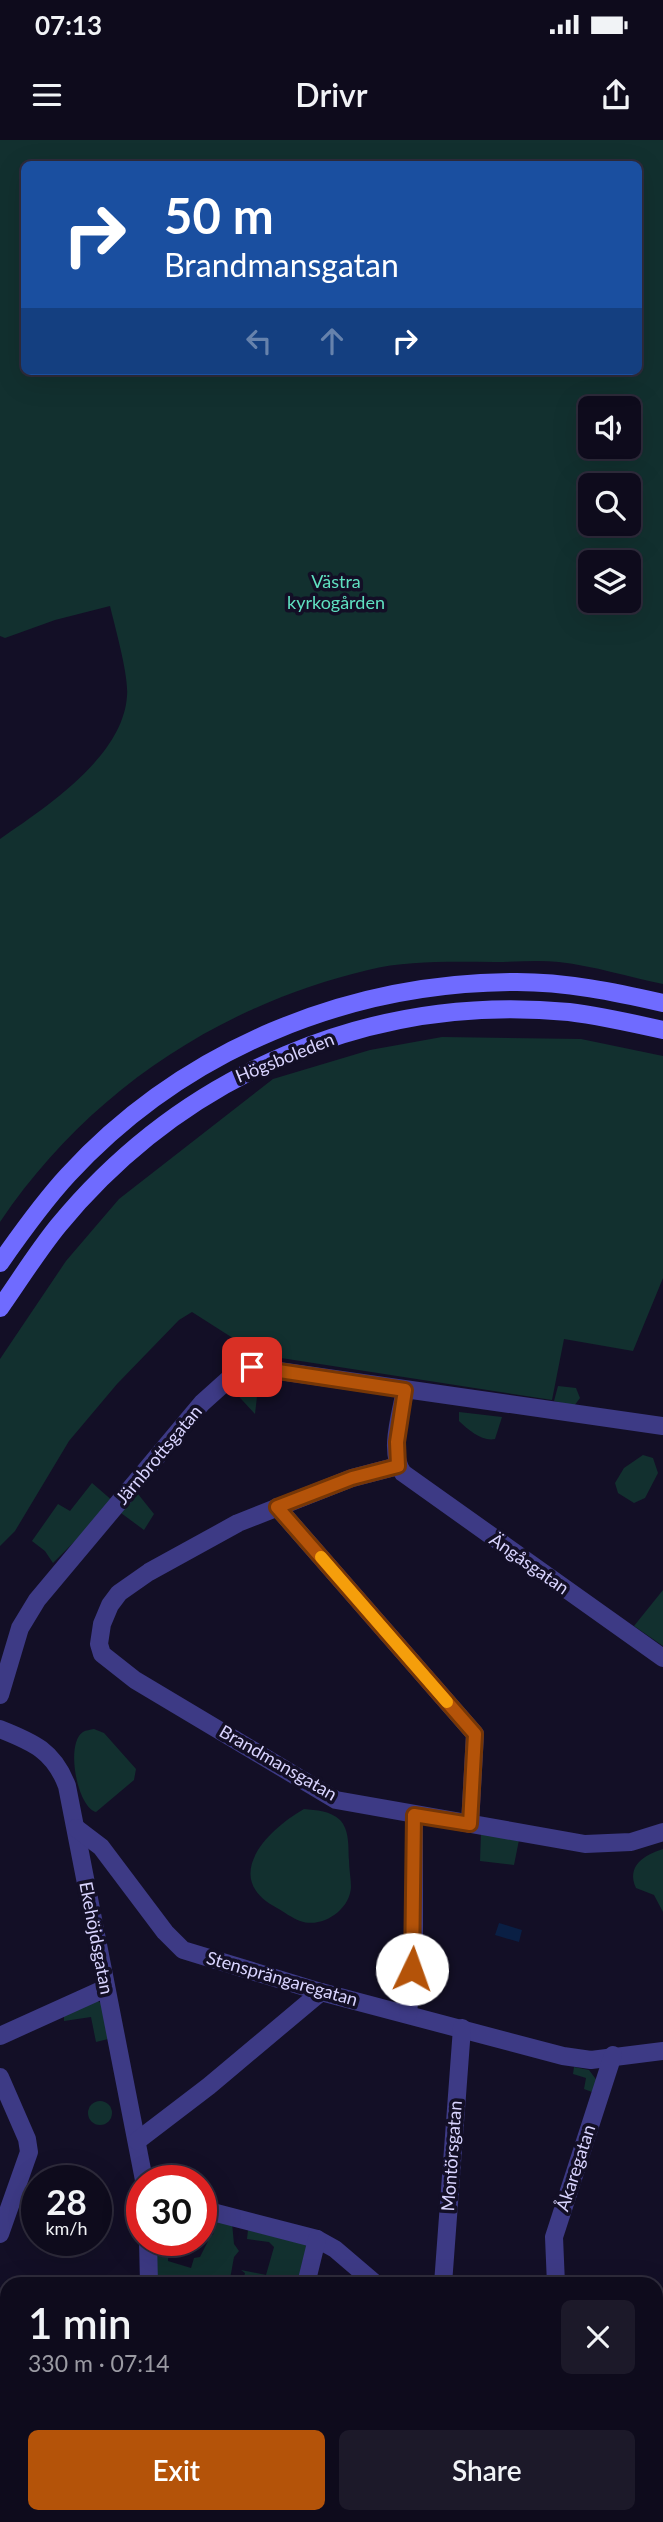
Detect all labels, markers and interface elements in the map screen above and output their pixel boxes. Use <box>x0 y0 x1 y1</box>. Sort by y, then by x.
text: 07:13 <box>35 9 102 41</box>
text: Drivr <box>295 75 368 114</box>
icon: menu <box>28 76 66 114</box>
icon: share <box>597 76 635 114</box>
text: 50 m <box>164 186 274 244</box>
icon: right <box>49 189 140 280</box>
text: Brandmansgatan <box>164 245 399 284</box>
icon: left <box>240 322 278 360</box>
icon: ahead <box>313 322 351 360</box>
icon: right <box>386 322 424 360</box>
map controls <box>578 396 641 613</box>
button: sound <box>578 396 641 459</box>
button: search <box>578 473 641 536</box>
button: layers <box>578 550 641 613</box>
park label: Västra kyrkogården <box>287 570 385 613</box>
street label: Högsboleden <box>232 1027 337 1087</box>
pin <box>222 1337 282 1397</box>
icon: arrive <box>233 1348 271 1386</box>
street label: Järnbrottsgatan <box>110 1400 206 1508</box>
street label: Ängåsgatan <box>486 1528 574 1599</box>
street label: Brandmansgatan <box>216 1720 341 1805</box>
street label: Ekehöjdsgatan <box>75 1880 119 1996</box>
position arrow <box>375 1932 449 2006</box>
street label: Stensprängaregatan <box>204 1946 360 2010</box>
street label: Montörsgatan <box>436 2100 466 2212</box>
street label: Åkaregatan <box>551 2122 599 2214</box>
speed limit sign: 30 <box>126 2165 217 2256</box>
text: 28 <box>46 2180 87 2222</box>
text: km/h <box>45 2217 88 2239</box>
text: 1 min <box>28 2298 132 2348</box>
button: close <box>561 2300 635 2374</box>
text: 330 m · 07:14 <box>28 2349 170 2377</box>
button: Exit <box>28 2430 325 2510</box>
button: Share <box>339 2430 635 2510</box>

